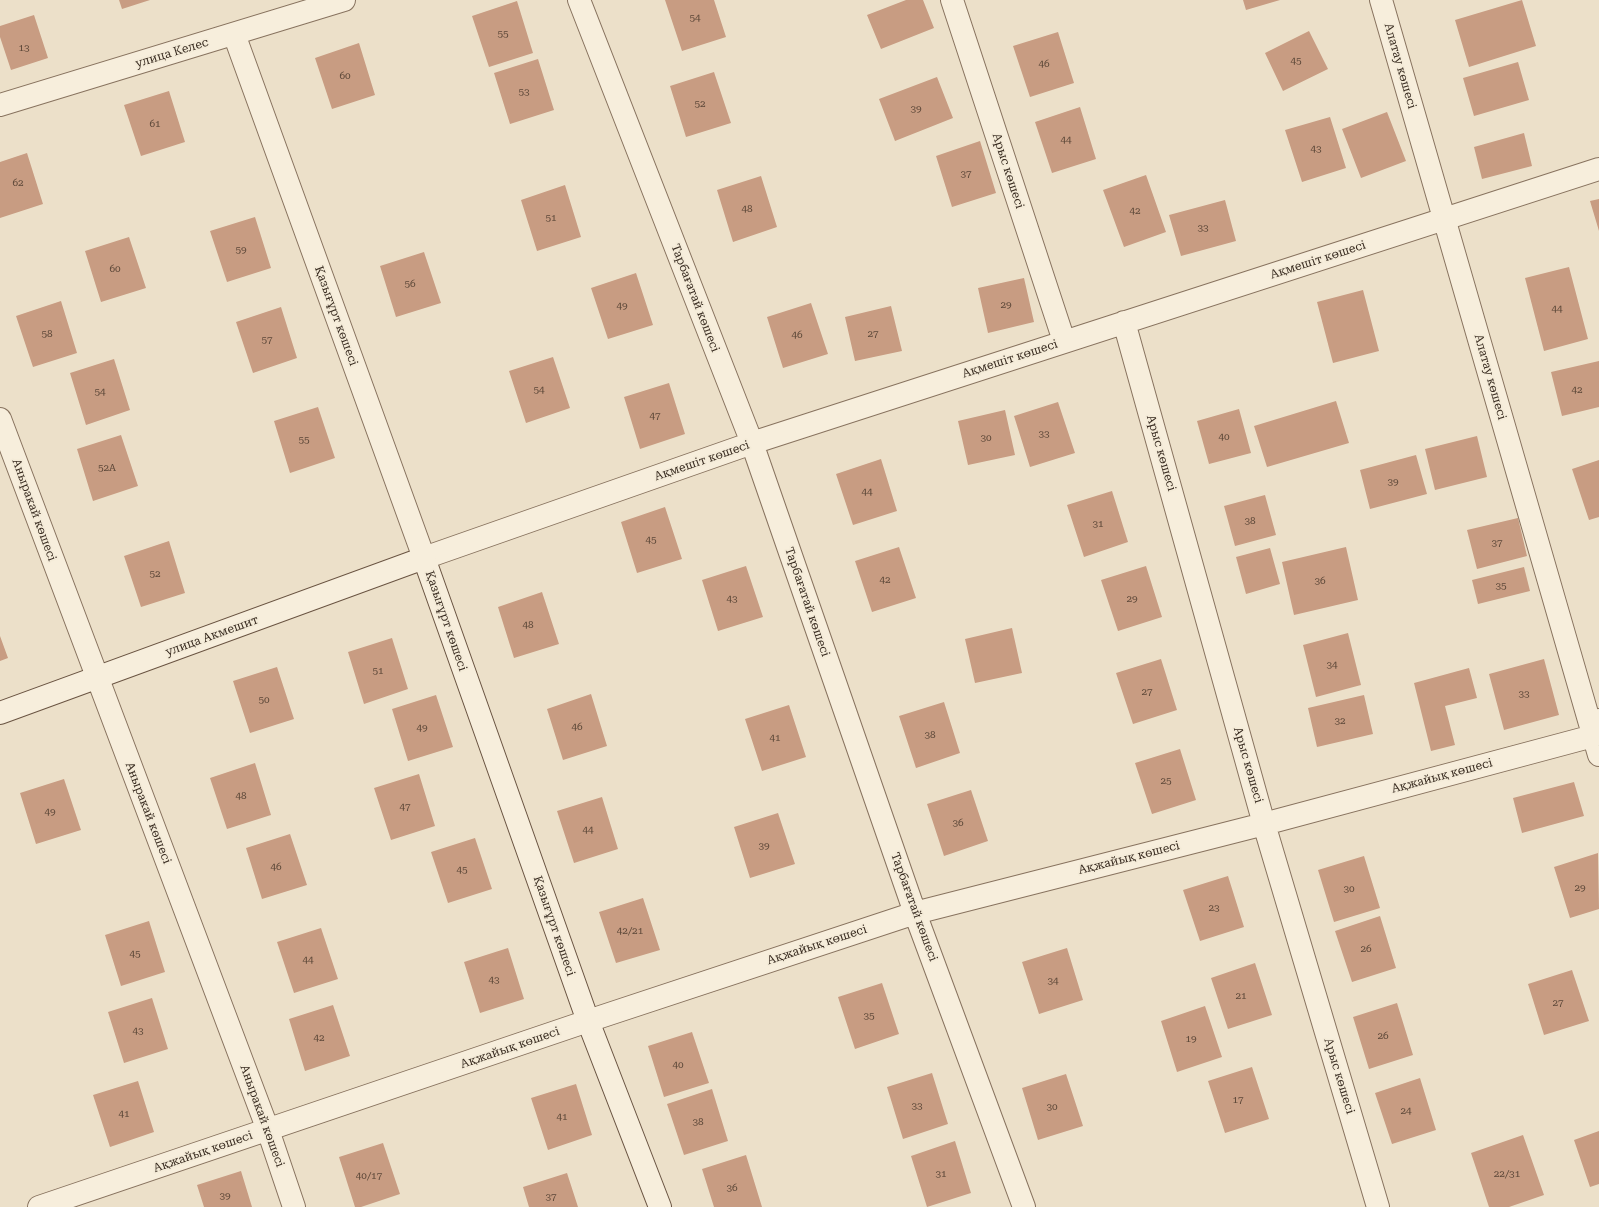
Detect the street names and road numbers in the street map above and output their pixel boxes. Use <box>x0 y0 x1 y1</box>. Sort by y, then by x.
street label: Алатау көшесі <box>1381 22 1419 110</box>
street label: улица Келеc <box>134 35 210 71</box>
street label: Арыс көшесі <box>989 131 1027 211</box>
street label: Ақмешіт көшесі <box>1268 238 1368 282</box>
street label: Тарбағатай көшесі <box>668 242 722 354</box>
street label: Қазығұрт көшесі <box>311 264 361 368</box>
street label: Алатау көшесі <box>1471 333 1509 421</box>
street label: Ақмешіт көшесі <box>960 337 1060 381</box>
street label: Арыс көшесі <box>1143 413 1179 493</box>
street label: Ақмешіт көшесі <box>653 438 751 484</box>
street label: Аныракай көшесі <box>9 457 59 563</box>
street label: Тарбағатай көшесі <box>782 545 832 659</box>
street label: Қазығұрт көшесі <box>422 569 470 673</box>
street label: улица Акмешит <box>164 613 260 659</box>
street label: Арыс көшесі <box>1230 725 1266 805</box>
street label: Ақжайық көшесі <box>1390 756 1494 796</box>
street label: Аныракай көшесі <box>122 760 174 866</box>
street label: Ақжайық көшесі <box>1077 838 1181 878</box>
street label: Тарбағатай көшесі <box>888 851 940 963</box>
street label: Қазығұрт көшесі <box>530 874 578 978</box>
street label: Ақжайық көшесі <box>765 922 869 968</box>
street label: Ақжайық көшесі <box>458 1024 562 1072</box>
street label: Арыс көшесі <box>1321 1036 1357 1116</box>
street label: Аныракай көшесі <box>237 1063 287 1169</box>
street label: Ақжайық көшесі <box>151 1128 255 1176</box>

